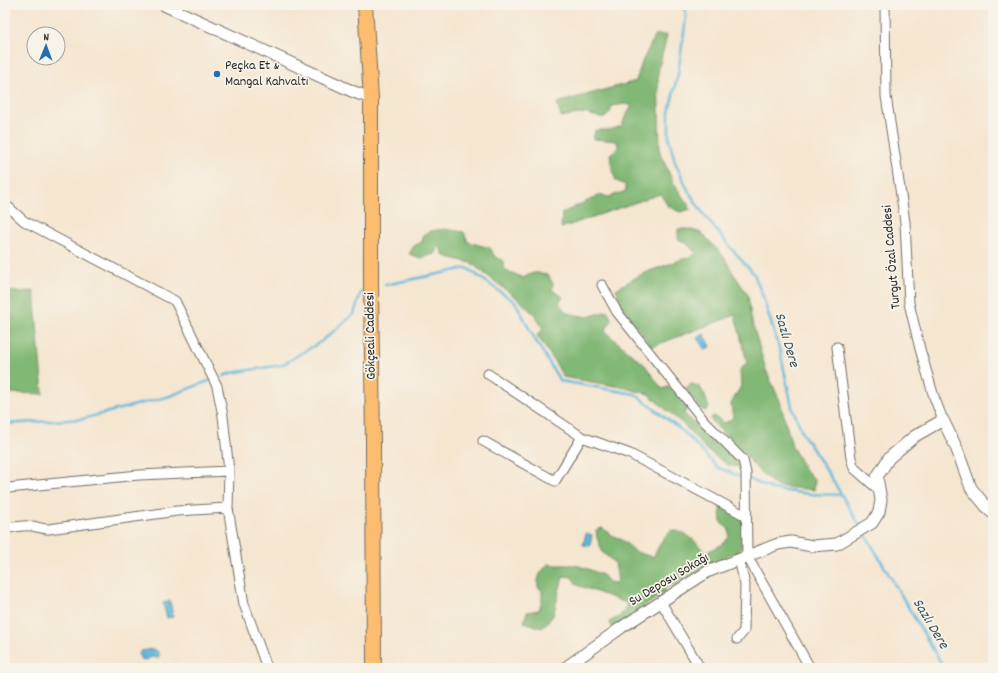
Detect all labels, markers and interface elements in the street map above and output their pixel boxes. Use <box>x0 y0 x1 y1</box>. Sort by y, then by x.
north arrow <box>26 26 66 66</box>
text: N <box>43 30 50 46</box>
place label: Peçka Et & Mangal Kahvaltı <box>225 56 308 92</box>
marker: Peçka Et & Mangal Kahvaltı <box>212 69 222 79</box>
street label: Turgut Özal Caddesi <box>877 204 907 310</box>
street label: Gökçeali Caddesi <box>360 292 382 380</box>
water label: Sazlı Dere <box>768 310 805 371</box>
street label: Su Deposu Sokağı <box>625 548 713 612</box>
water label: Sazlı Dere <box>906 594 954 655</box>

